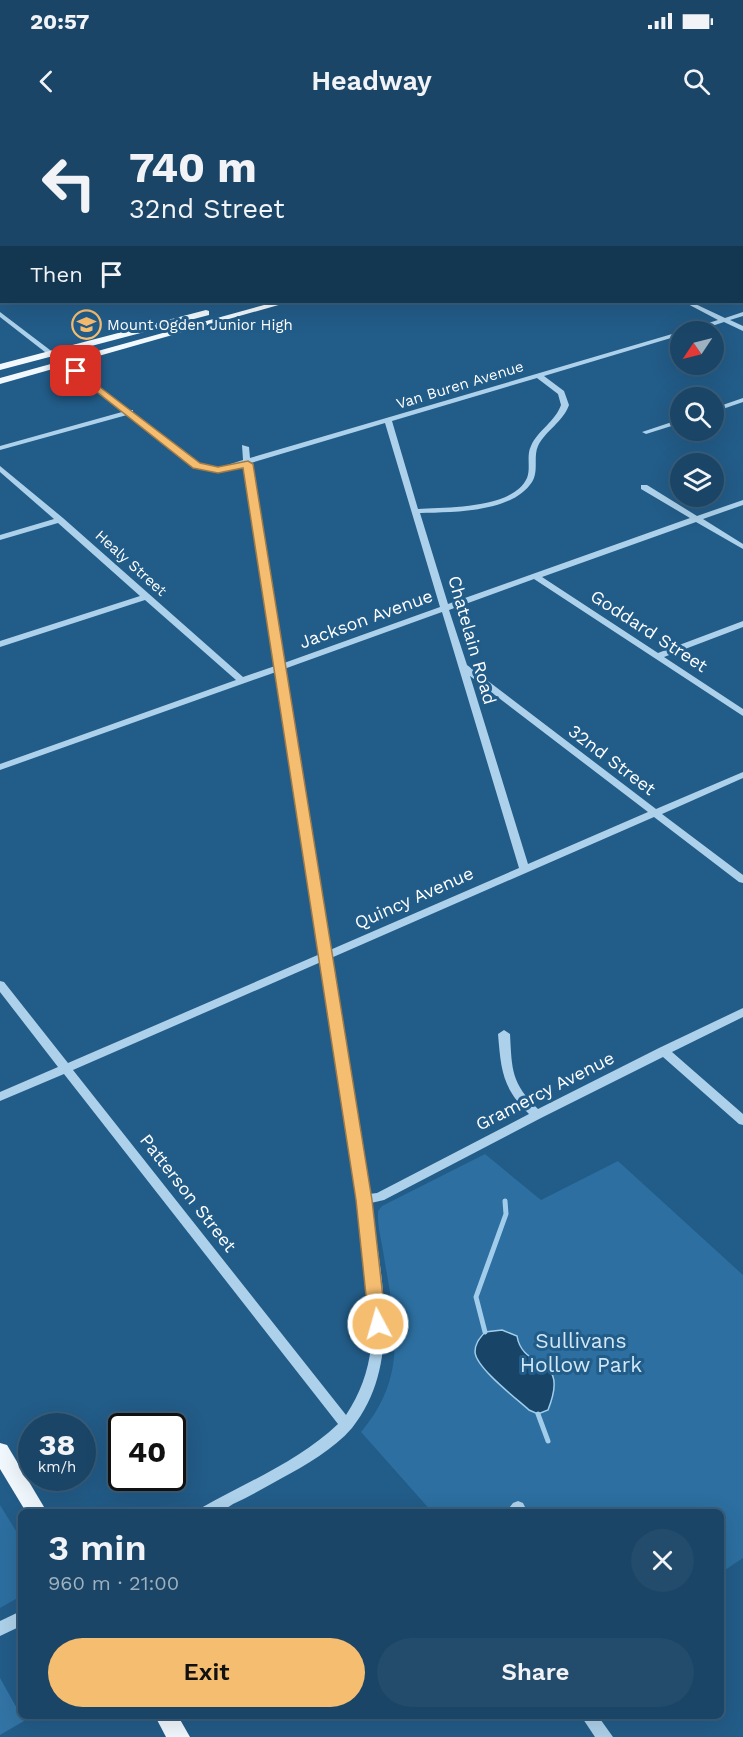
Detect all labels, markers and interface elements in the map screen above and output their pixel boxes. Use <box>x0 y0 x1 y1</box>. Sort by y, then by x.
text: 20:57 <box>30 9 89 34</box>
icon: back <box>30 65 63 98</box>
text: Headway <box>311 65 432 97</box>
icon: search <box>680 65 713 98</box>
text: 740 m <box>129 143 257 192</box>
icon: left <box>30 144 108 222</box>
text: 32nd Street <box>129 193 285 225</box>
icon: arrive <box>95 258 128 291</box>
text: Then <box>30 262 83 287</box>
school or university icon: Mount Ogden Junior High <box>70 309 102 341</box>
place label: Mount Ogden Junior High <box>107 316 293 334</box>
north arrow <box>670 321 724 375</box>
map controls <box>670 321 724 507</box>
pin <box>50 345 101 396</box>
icon: arrive <box>59 354 92 387</box>
street label: Van Buren Avenue <box>394 357 526 413</box>
button: search <box>670 387 724 441</box>
button: layers <box>670 453 724 507</box>
street label: Healy Street <box>92 526 171 600</box>
street label: Chatelain Road <box>444 573 501 707</box>
street label: Jackson Avenue <box>296 585 436 652</box>
street label: Goddard Street <box>587 585 712 676</box>
street label: 32nd Street <box>565 720 660 799</box>
street label: Quincy Avenue <box>351 862 477 933</box>
street label: Gramercy Avenue <box>472 1047 618 1135</box>
street label: Patterson Street <box>136 1130 241 1256</box>
position arrow <box>346 1292 410 1356</box>
park label: Sullivans Hollow Park <box>520 1328 642 1377</box>
speed limit sign: 40 <box>108 1413 186 1491</box>
text: 38 <box>39 1427 75 1462</box>
text: km/h <box>38 1458 76 1476</box>
text: 3 min <box>48 1527 147 1569</box>
button: close <box>631 1529 694 1592</box>
text: 960 m · 21:00 <box>48 1571 179 1595</box>
button: Exit <box>48 1638 365 1707</box>
button: Share <box>377 1638 694 1707</box>

